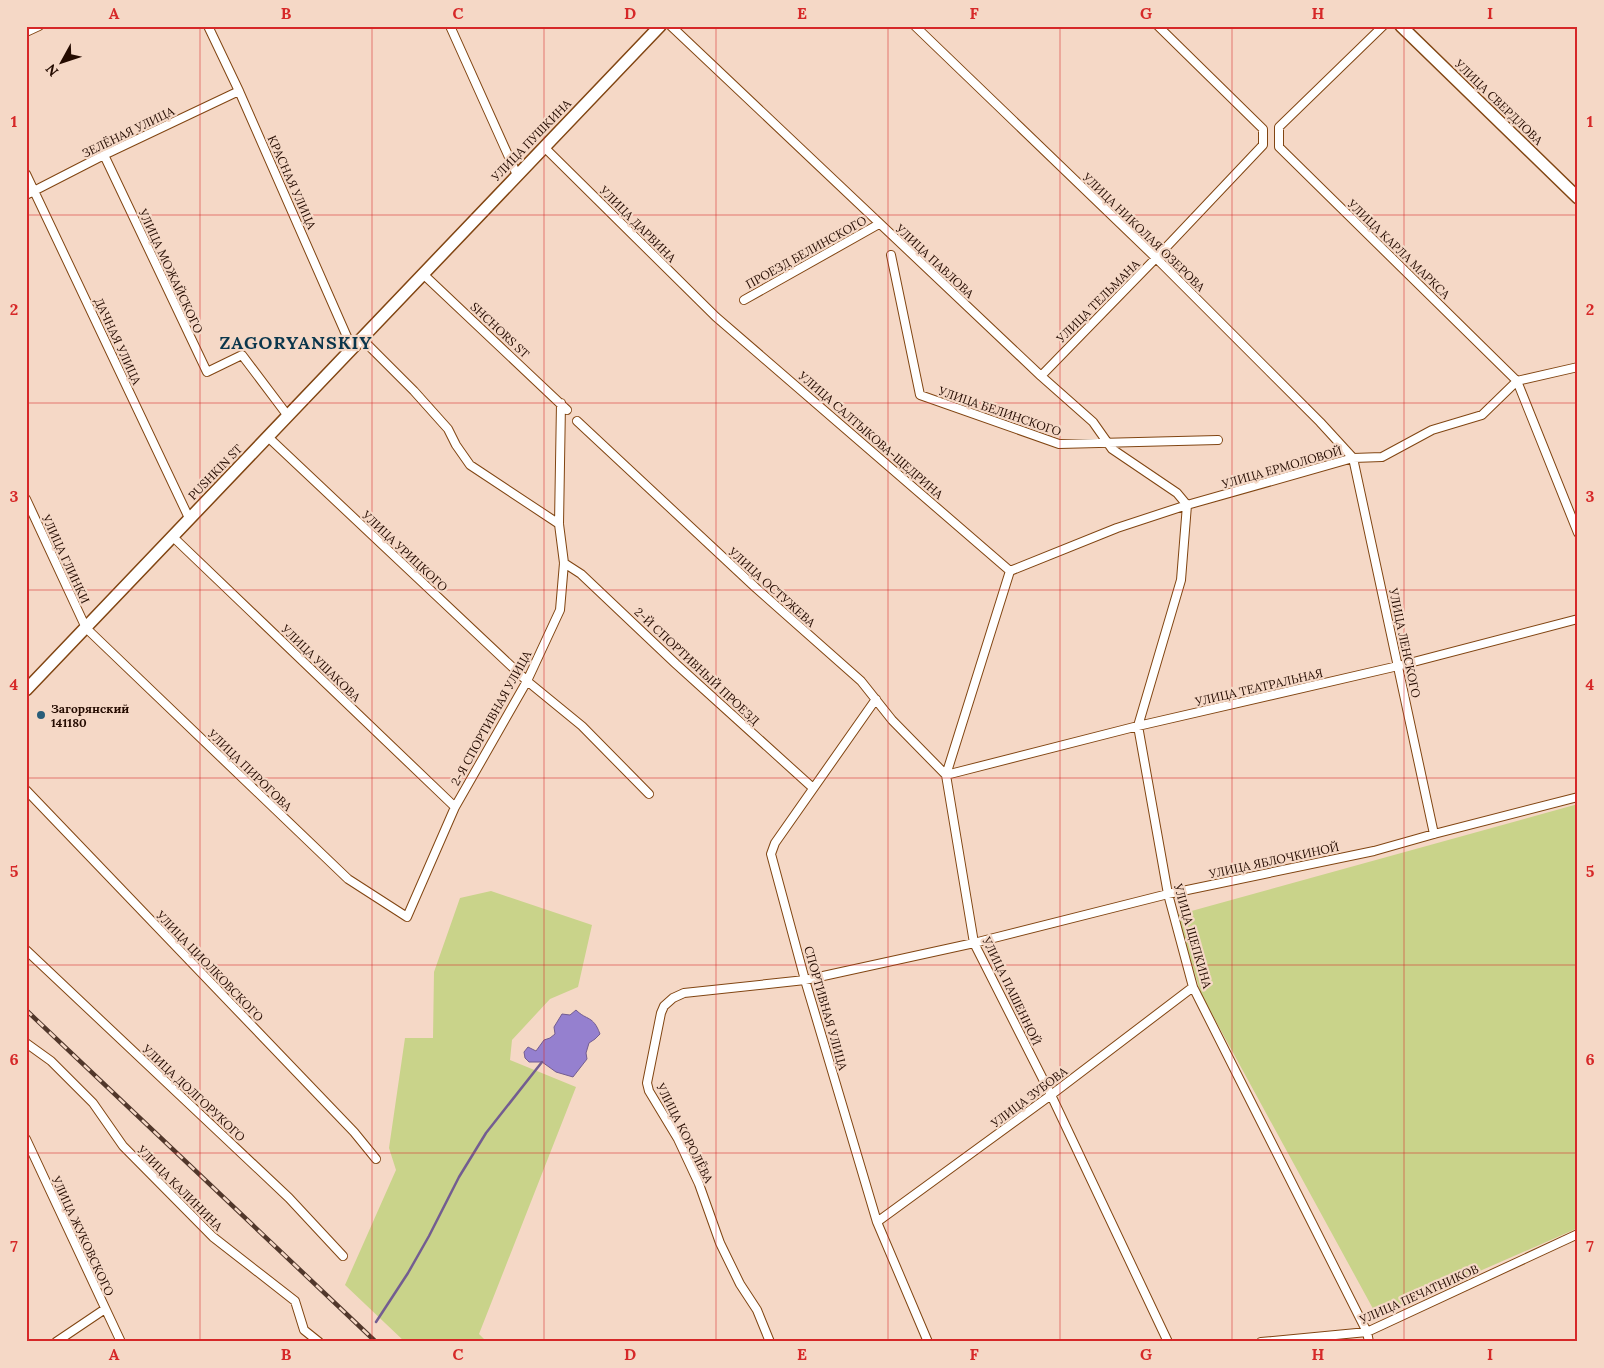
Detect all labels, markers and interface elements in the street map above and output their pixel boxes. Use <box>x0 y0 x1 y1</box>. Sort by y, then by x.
text: A <box>109 3 120 23</box>
text: B <box>281 3 292 23</box>
text: C <box>452 3 464 23</box>
text: D <box>624 3 636 23</box>
text: E <box>797 3 807 23</box>
text: F <box>969 3 979 23</box>
text: G <box>1140 3 1152 23</box>
text: H <box>1312 3 1325 23</box>
text: I <box>1487 3 1493 23</box>
north arrow <box>38 38 88 88</box>
street label: УЛИЦА СВЕРДЛОВА <box>1451 55 1546 148</box>
text: N <box>42 60 62 80</box>
street label: УЛИЦА ПУШКИНА <box>487 96 574 185</box>
street label: ЗЕЛЁНАЯ УЛИЦА <box>80 103 177 161</box>
text: 1 <box>11 111 17 131</box>
text: 1 <box>1587 111 1593 131</box>
street label: КРАСНАЯ УЛИЦА <box>265 133 320 232</box>
street label: УЛИЦА НИКОЛАЯ ОЗЕРОВА <box>1079 169 1209 295</box>
street label: УЛИЦА ДАРВИНА <box>596 182 680 266</box>
street label: УЛИЦА КАРЛА МАРКСА <box>1344 196 1454 302</box>
street label: УЛИЦА МОЖАЙСКОГО <box>135 205 206 336</box>
street label: ПРОЕЗД БЕЛИНСКОГО <box>743 212 869 292</box>
street label: УЛИЦА ПАВЛОВА <box>892 220 978 301</box>
street label: УЛИЦА ТЕЛЬМАНА <box>1053 256 1143 346</box>
street label: ДАЧНАЯ УЛИЦА <box>91 295 145 387</box>
text: 2 <box>10 299 18 319</box>
street label: SHCHORS ST <box>467 299 533 361</box>
text: 2 <box>1586 299 1594 319</box>
district label: ZAGORYANSKIY <box>219 331 373 354</box>
street label: УЛИЦА САЛТЫКОВА-ЩЕДРИНА <box>795 367 947 502</box>
street label: УЛИЦА БЕЛИНСКОГО <box>936 383 1063 439</box>
street label: PUSHKIN ST <box>185 441 245 503</box>
street label: УЛИЦА ЕРМОЛОВОЙ <box>1219 443 1344 492</box>
text: 3 <box>10 486 19 506</box>
text: 3 <box>1586 486 1595 506</box>
street label: УЛИЦА УРИЦКОГО <box>358 507 451 594</box>
street label: УЛИЦА ГЛИНКИ <box>38 511 93 606</box>
street label: УЛИЦА ОСТУЖЕВА <box>725 543 819 630</box>
street label: УЛИЦА ЛЕНСКОГО <box>1386 586 1424 699</box>
street label: 2-Й СПОРТИВНЫЙ ПРОЕЗД <box>632 604 762 728</box>
street label: УЛИЦА УШАКОВА <box>278 621 364 705</box>
street label: 2-Я СПОРТИВНАЯ УЛИЦА <box>448 648 535 788</box>
street label: УЛИЦА ТЕАТРАЛЬНАЯ <box>1193 665 1324 709</box>
text: 4 <box>10 674 19 694</box>
text: 4 <box>1586 674 1595 694</box>
place label: Загорянский 141180 <box>51 701 129 730</box>
marker: Загорянский 141180 <box>35 709 47 721</box>
street label: УЛИЦА ПИРОГОВА <box>204 725 296 814</box>
street label: УЛИЦА ЯБЛОЧКИНОЙ <box>1207 839 1340 881</box>
text: 5 <box>10 861 19 881</box>
text: 5 <box>1586 861 1595 881</box>
street label: УЛИЦА ЩЕПКИНА <box>1171 881 1215 990</box>
street label: УЛИЦА ЦИОЛКОВСКОГО <box>153 907 267 1024</box>
street label: УЛИЦА ПАШЕННОЙ <box>979 934 1045 1048</box>
street label: СПОРТИВНАЯ УЛИЦА <box>801 944 851 1072</box>
street label: УЛИЦА ДОЛГОРУКОГО <box>139 1041 249 1145</box>
text: 6 <box>9 1049 19 1069</box>
text: 6 <box>1585 1049 1595 1069</box>
street label: УЛИЦА ЗУБОВА <box>987 1063 1070 1131</box>
street label: УЛИЦА КОРОЛЁВА <box>653 1080 717 1186</box>
street label: УЛИЦА КАЛИНИНА <box>134 1142 226 1234</box>
street label: УЛИЦА ЖУКОВСКОГО <box>48 1173 117 1298</box>
text: 7 <box>10 1236 18 1256</box>
text: 7 <box>1586 1236 1594 1256</box>
street label: УЛИЦА ПЕЧАТНИКОВ <box>1356 1261 1481 1327</box>
text: A <box>109 1344 120 1364</box>
text: B <box>281 1344 292 1364</box>
text: C <box>452 1344 464 1364</box>
text: D <box>624 1344 636 1364</box>
text: E <box>797 1344 807 1364</box>
text: F <box>969 1344 979 1364</box>
text: G <box>1140 1344 1152 1364</box>
text: H <box>1312 1344 1325 1364</box>
text: I <box>1487 1344 1493 1364</box>

